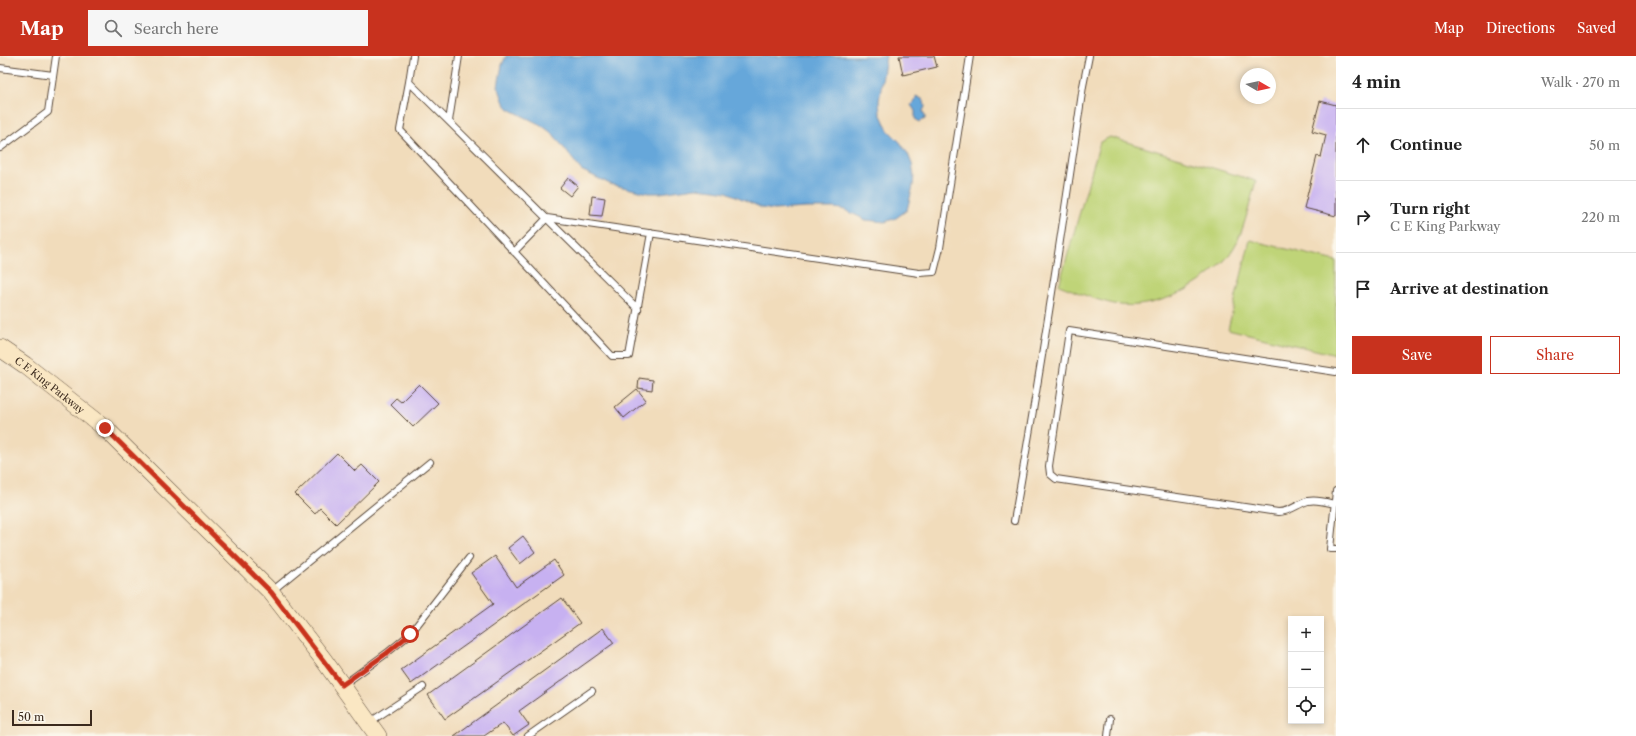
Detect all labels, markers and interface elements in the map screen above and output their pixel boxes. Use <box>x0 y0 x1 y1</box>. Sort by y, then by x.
search box <box>88 10 368 46</box>
text: Map <box>20 17 64 40</box>
icon: search <box>102 17 124 39</box>
text: Search here <box>134 19 219 38</box>
text: Map <box>1434 19 1464 37</box>
text: Directions <box>1486 19 1555 37</box>
text: Saved <box>1577 19 1616 37</box>
north arrow <box>1240 68 1276 104</box>
text: 4 min <box>1352 72 1401 92</box>
text: Walk · 270 m <box>1541 74 1620 90</box>
icon: ahead <box>1352 134 1374 156</box>
text: Continue <box>1390 135 1462 154</box>
text: 50 m <box>1589 137 1620 153</box>
text: Turn right <box>1390 199 1470 218</box>
icon: right <box>1352 206 1374 228</box>
text: 220 m <box>1581 209 1620 225</box>
text: C E King Parkway <box>1390 218 1501 234</box>
icon: arrive <box>1352 278 1374 300</box>
text: Arrive at destination <box>1390 279 1549 298</box>
button: Save <box>1352 336 1482 374</box>
button: Share <box>1490 336 1620 374</box>
street label: C E King Parkway <box>12 354 87 417</box>
route end <box>96 419 114 437</box>
map controls <box>1288 616 1324 724</box>
button: + <box>1288 616 1324 652</box>
route start <box>401 625 419 643</box>
button: − <box>1288 652 1324 688</box>
button: locate <box>1288 688 1324 724</box>
scale bar <box>12 708 92 727</box>
text: 50 m <box>18 710 44 724</box>

